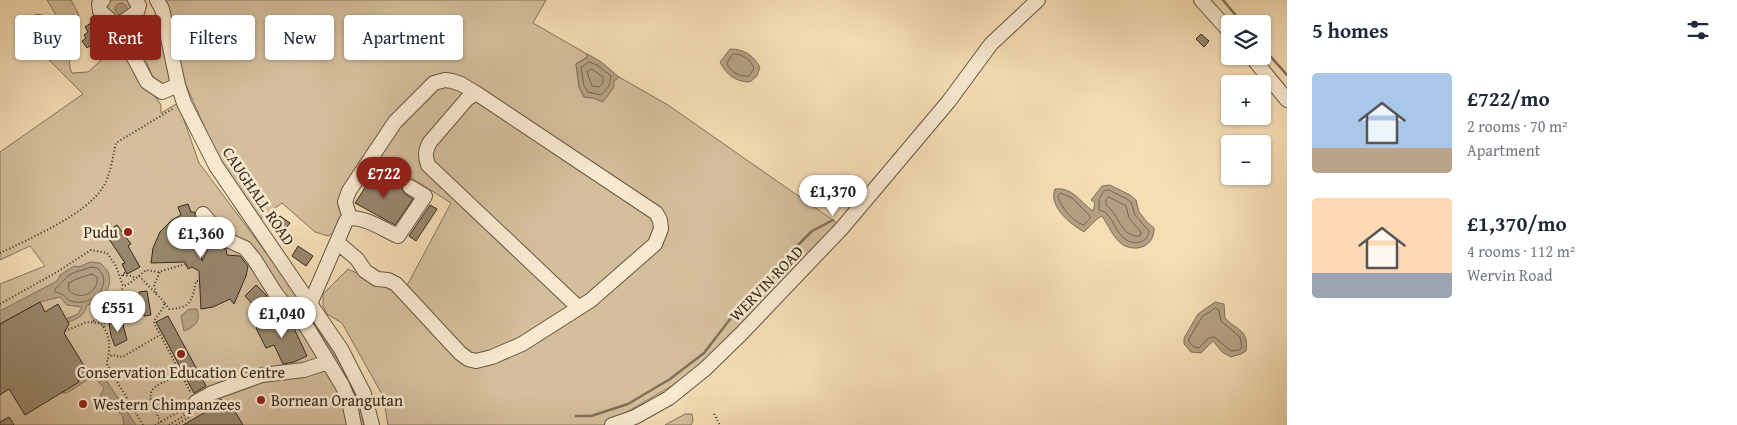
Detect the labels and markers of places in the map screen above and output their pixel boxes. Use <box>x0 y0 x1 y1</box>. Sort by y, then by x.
pin: £722 <box>354 156 414 199</box>
pin: £1,370 <box>792 174 874 217</box>
pin: £1,360 <box>160 216 242 259</box>
place label: Pudu <box>84 220 118 244</box>
marker: Pudu <box>122 226 134 238</box>
pin: £551 <box>88 290 148 333</box>
pin: £1,040 <box>241 296 323 339</box>
marker: Conservation Education Centre <box>175 348 187 360</box>
place label: Conservation Education Centre <box>77 360 285 384</box>
place label: Bornean Orangutan <box>271 388 403 412</box>
place label: Western Chimpanzees <box>93 392 241 416</box>
marker: Bornean Orangutan <box>255 394 267 406</box>
marker: Western Chimpanzees <box>77 398 89 410</box>

